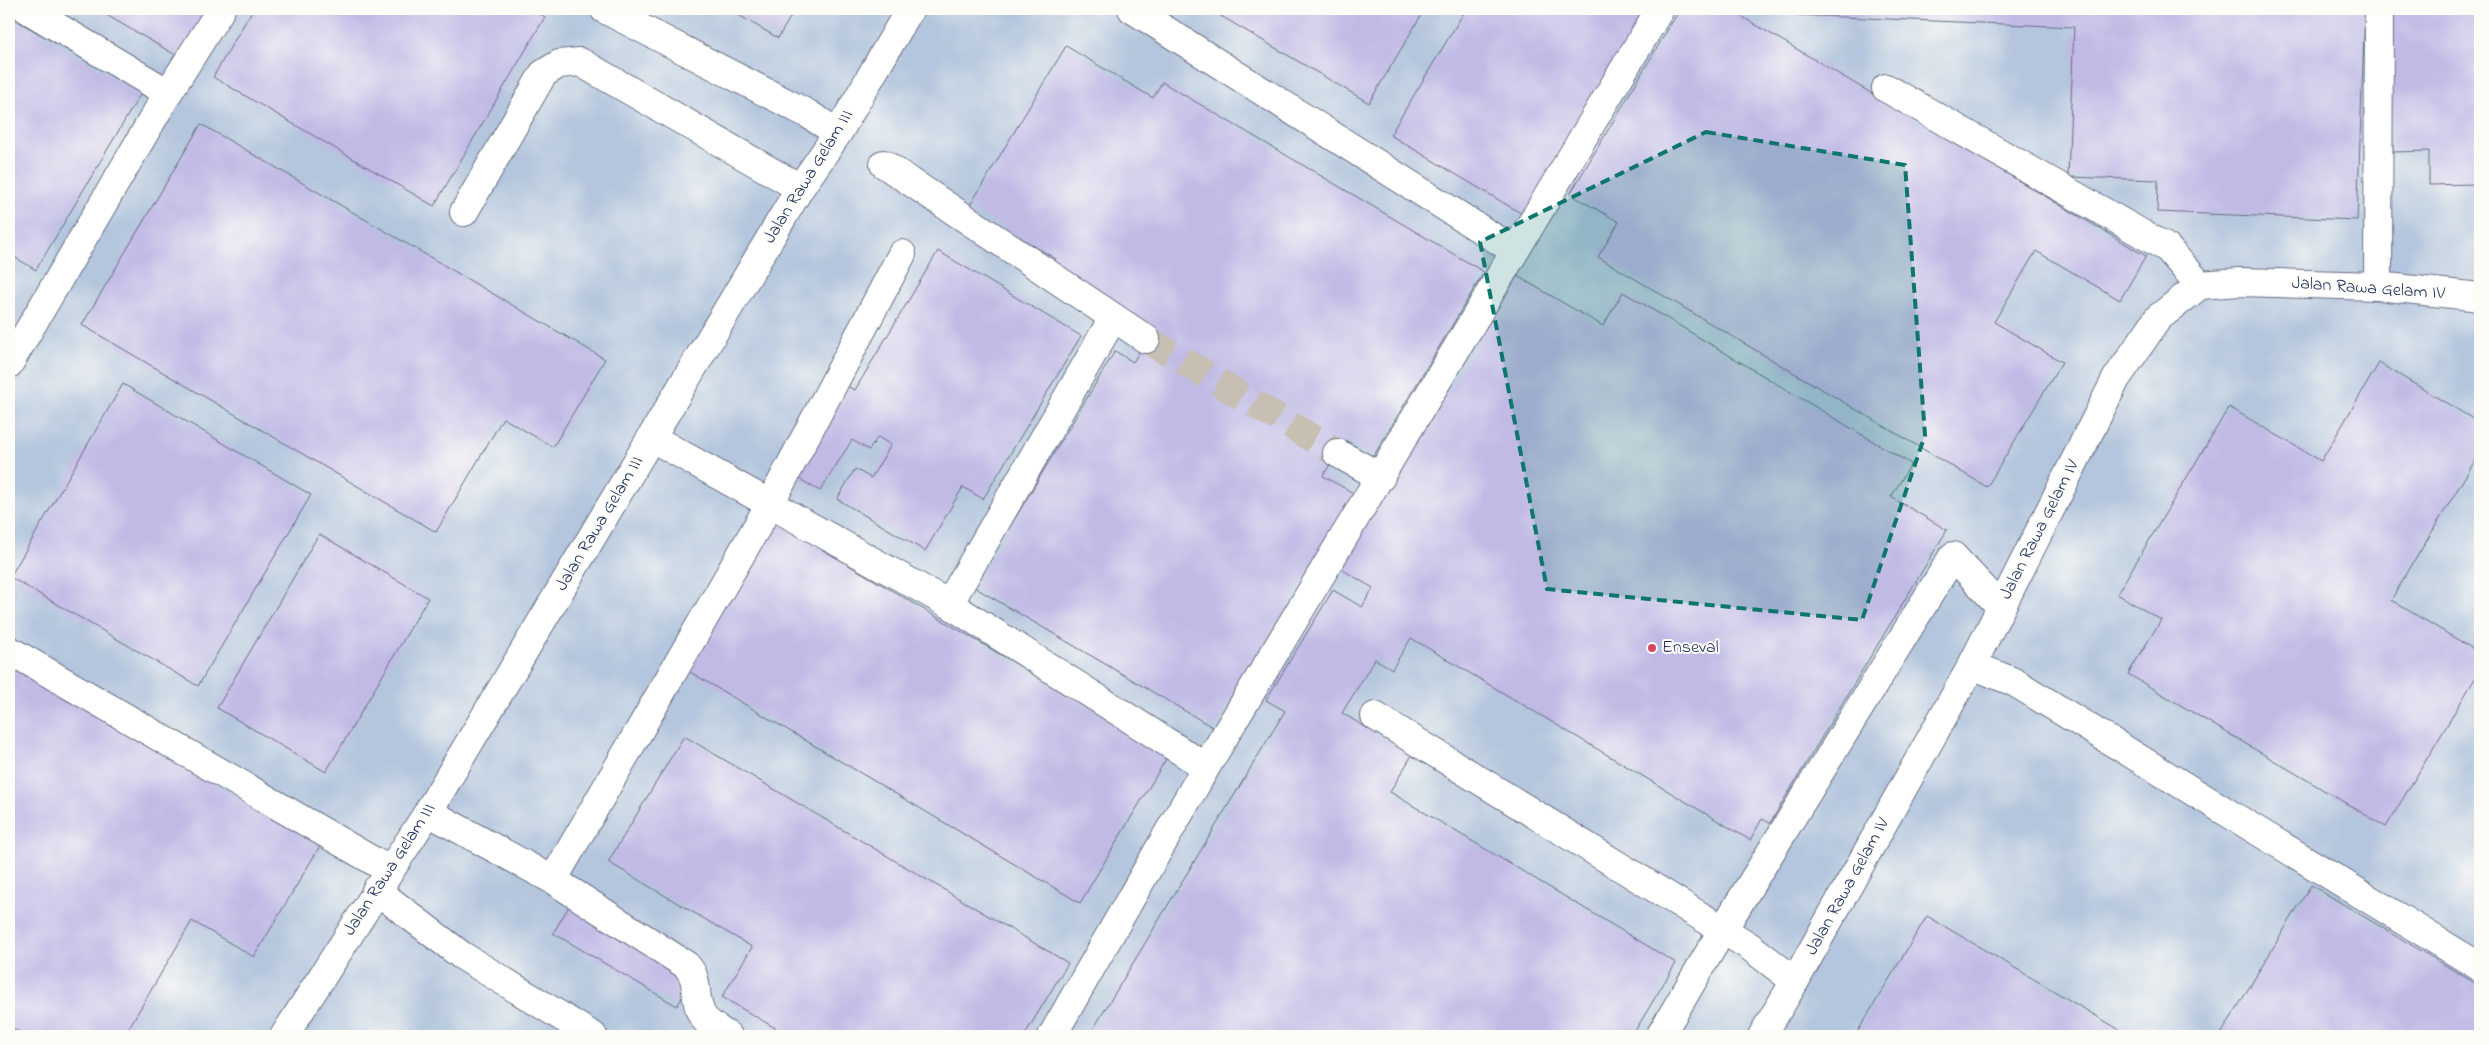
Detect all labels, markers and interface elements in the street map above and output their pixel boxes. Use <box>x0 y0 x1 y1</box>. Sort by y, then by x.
street label: Jalan Rawa Gelam III <box>757 105 861 249</box>
street label: Jalan Rawa Gelam IV <box>2290 271 2446 307</box>
street label: Jalan Rawa Gelam III <box>549 451 651 597</box>
street label: Jalan Rawa Gelam IV <box>1994 455 2087 604</box>
place label: Enseval <box>1662 635 1719 661</box>
marker: Enseval <box>1646 642 1658 654</box>
street label: Jalan Rawa Gelam III <box>337 799 443 941</box>
street label: Jalan Rawa Gelam IV <box>1799 813 1897 960</box>

